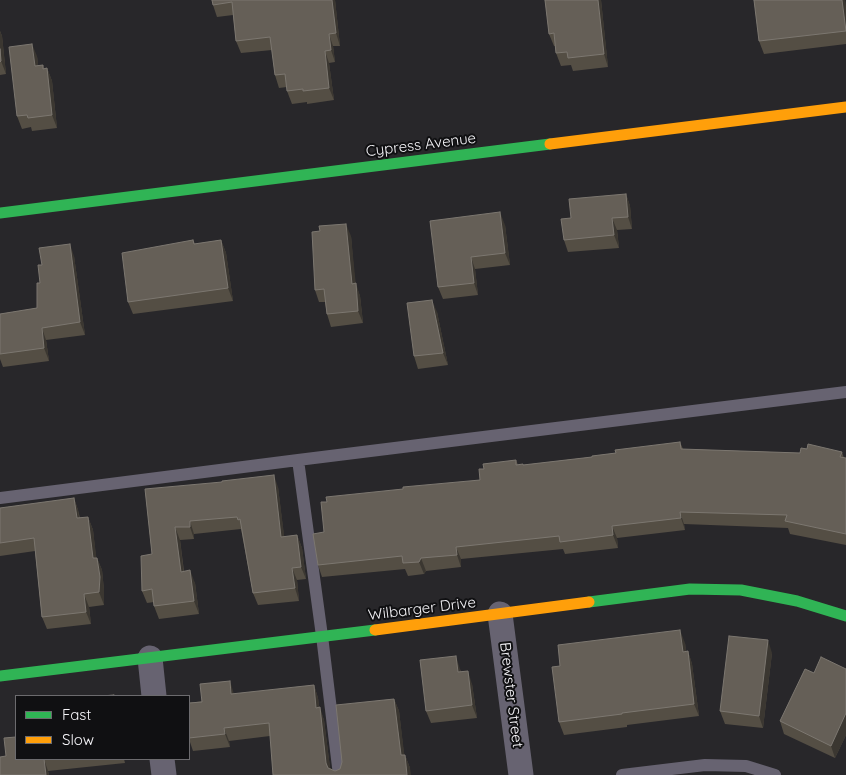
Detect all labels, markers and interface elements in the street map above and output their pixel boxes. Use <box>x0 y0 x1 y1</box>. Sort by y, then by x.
street label: Cypress Avenue <box>365 129 477 161</box>
street label: Wilbarger Drive <box>367 593 477 625</box>
street label: Brewster Street <box>496 641 526 749</box>
legend <box>15 695 190 760</box>
text: Fast <box>62 705 91 724</box>
text: Slow <box>62 730 94 749</box>

